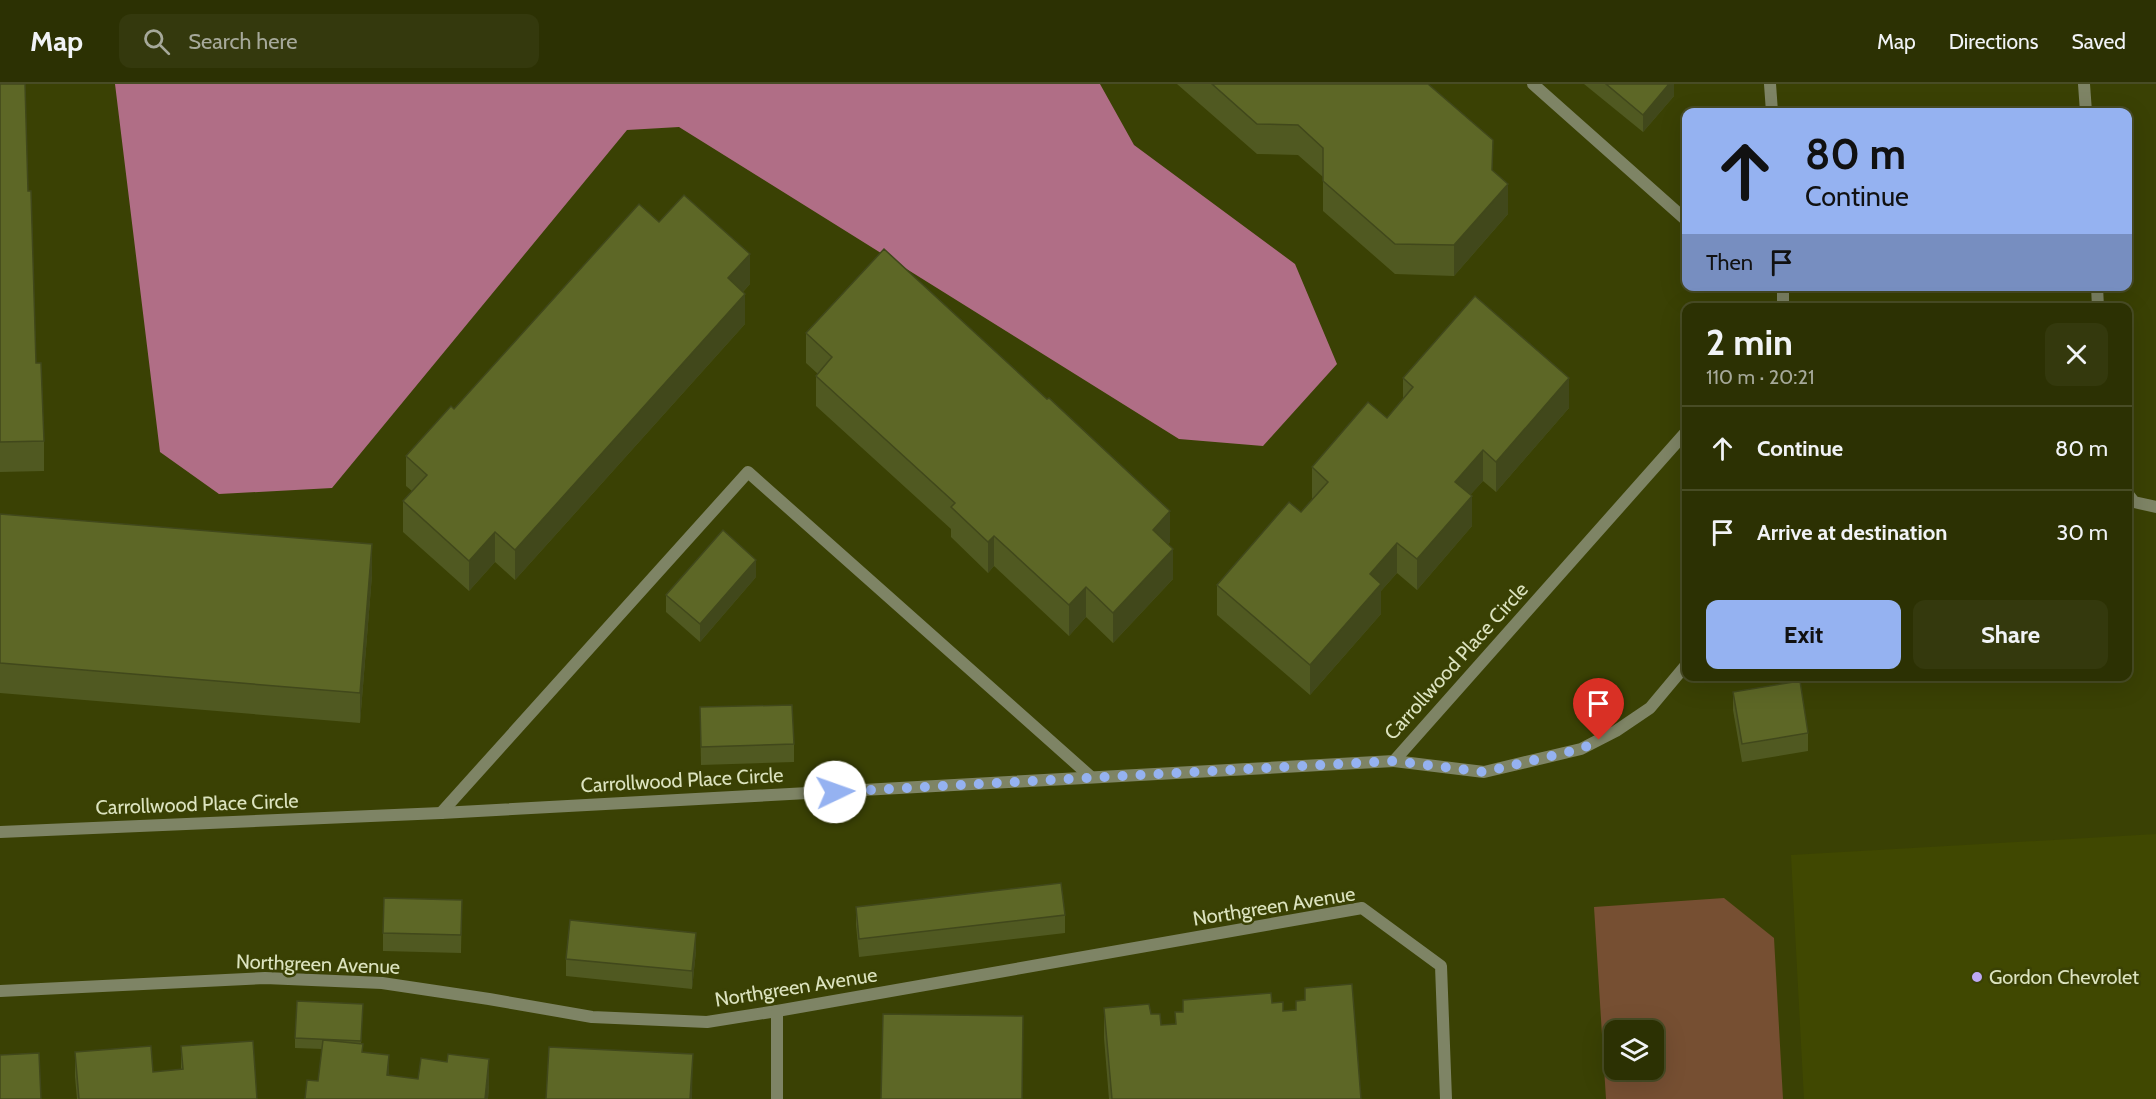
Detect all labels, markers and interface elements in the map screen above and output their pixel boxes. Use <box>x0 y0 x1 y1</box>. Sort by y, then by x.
search box <box>119 14 539 68</box>
text: Map <box>30 24 83 58</box>
icon: search <box>140 25 173 58</box>
text: Search here <box>188 28 297 55</box>
text: Map <box>1877 29 1916 54</box>
text: Directions <box>1949 29 2038 54</box>
text: Saved <box>2071 29 2126 54</box>
text: 80 m <box>1805 128 1906 180</box>
icon: ahead <box>1706 132 1784 210</box>
text: Continue <box>1805 180 1909 213</box>
icon: arrive <box>1765 246 1798 279</box>
text: Then <box>1706 249 1753 276</box>
text: 2 min <box>1706 320 1793 364</box>
button: close <box>2045 323 2108 386</box>
text: 110 m · 20:21 <box>1706 365 1814 389</box>
icon: ahead <box>1706 432 1739 465</box>
text: Continue <box>1757 435 1843 462</box>
text: 80 m <box>2055 435 2108 462</box>
icon: arrive <box>1706 516 1739 549</box>
text: Arrive at destination <box>1757 519 1947 546</box>
text: 30 m <box>2056 519 2108 546</box>
street label: Carrollwood Place Circle <box>1379 577 1533 745</box>
button: Exit <box>1706 600 1901 669</box>
button: Share <box>1913 600 2108 669</box>
pin <box>1573 678 1624 740</box>
icon: arrive <box>1582 687 1615 720</box>
position arrow <box>803 760 867 824</box>
street label: Carrollwood Place Circle <box>580 763 784 797</box>
street label: Carrollwood Place Circle <box>95 788 299 820</box>
street label: Northgreen Avenue <box>1191 881 1357 931</box>
street label: Northgreen Avenue <box>235 949 401 979</box>
street label: Northgreen Avenue <box>713 962 879 1012</box>
place label: Gordon Chevrolet <box>1989 965 2139 989</box>
marker: Gordon Chevrolet <box>1970 970 1984 984</box>
map controls <box>1604 1020 1664 1080</box>
button: layers <box>1604 1020 1664 1080</box>

